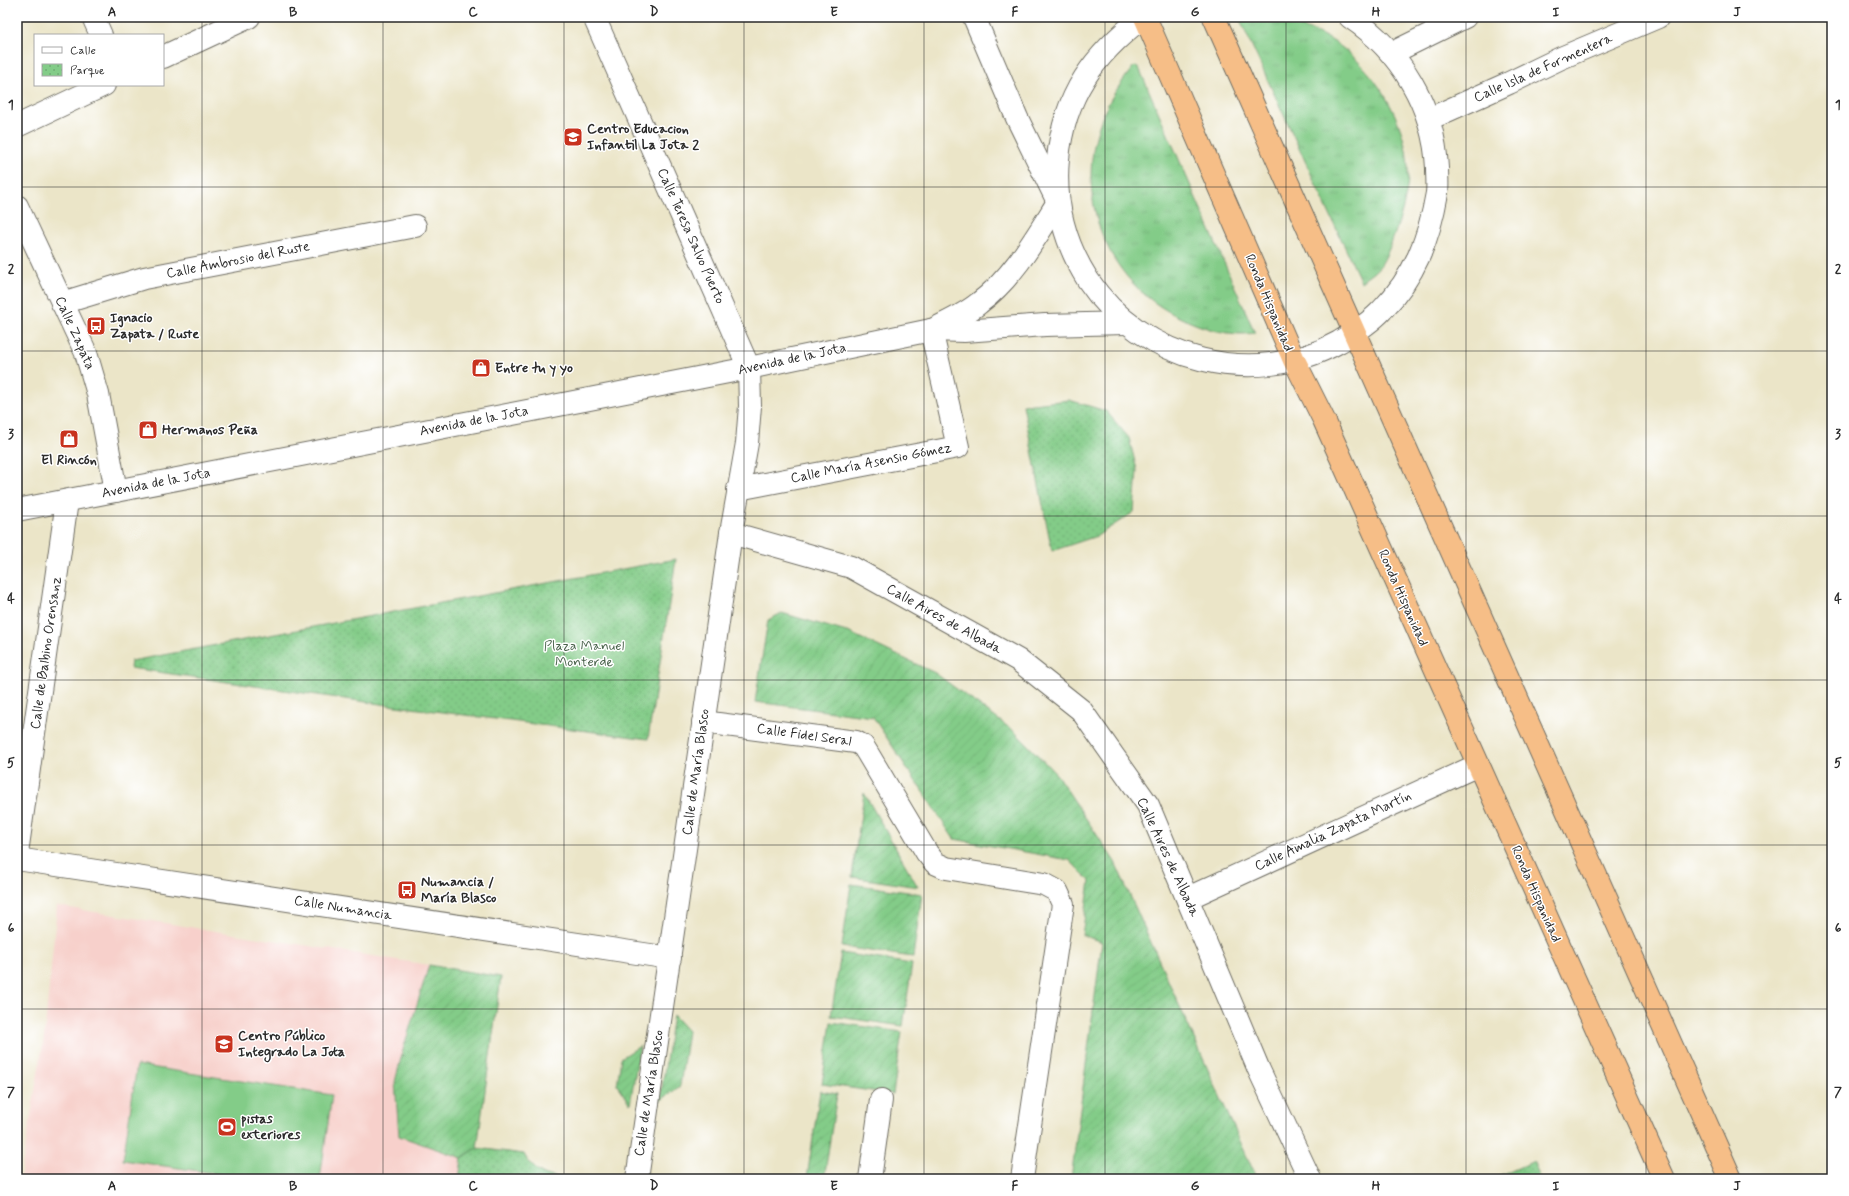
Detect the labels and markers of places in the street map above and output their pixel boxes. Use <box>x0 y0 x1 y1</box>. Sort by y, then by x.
place label: Centro Educacion Infantil La Jota 2 <box>587 120 699 154</box>
school or university icon: Centro Educacion Infantil La Jota 2 <box>562 126 584 148</box>
place label: Ignacio Zapata / Ruste <box>110 309 199 343</box>
bus stop icon: Ignacio Zapata / Ruste <box>85 315 107 337</box>
shop icon: Entre tu y yo <box>470 357 492 379</box>
place label: Entre tu y yo <box>495 359 573 377</box>
shop icon: Hermanos Peña <box>137 419 159 441</box>
place label: Hermanos Peña <box>162 421 258 439</box>
shop icon: El Rincón <box>58 428 80 450</box>
place label: El Rincón <box>41 451 97 469</box>
place label: Numancia / María Blasco <box>421 873 497 907</box>
bus stop icon: Numancia / María Blasco <box>396 879 418 901</box>
place label: Centro Público Integrado La Jota <box>238 1027 345 1063</box>
school or university icon: Centro Público Integrado La Jota <box>213 1033 235 1055</box>
place label: pistas exteriores <box>241 1110 301 1144</box>
sports icon: pistas exteriores <box>216 1116 238 1138</box>

